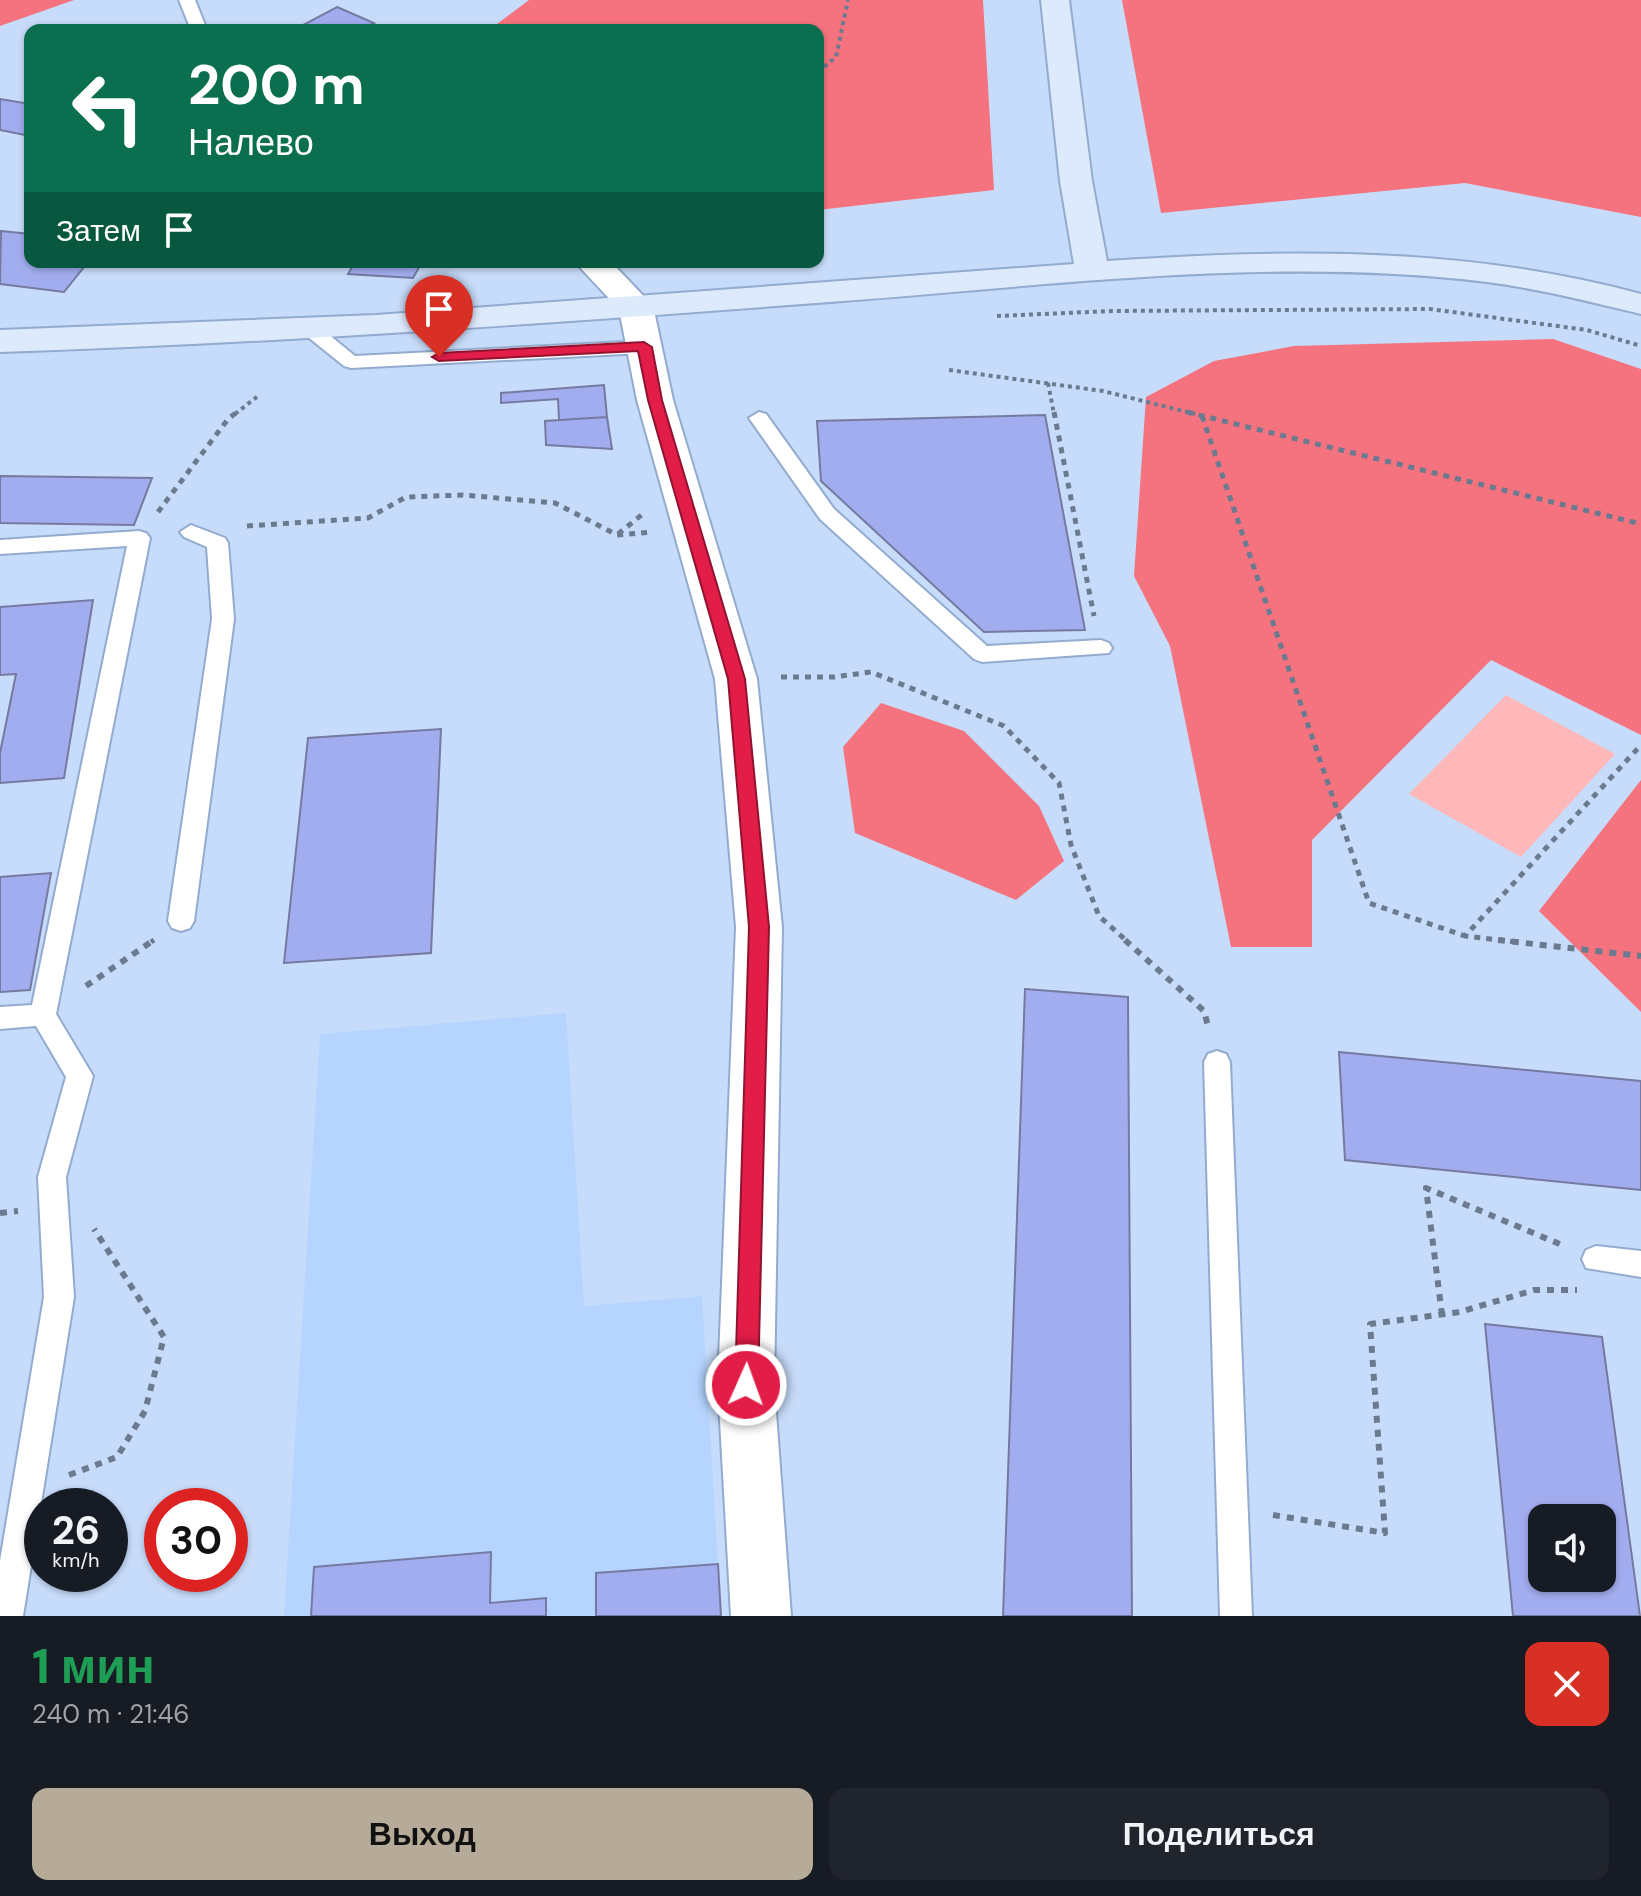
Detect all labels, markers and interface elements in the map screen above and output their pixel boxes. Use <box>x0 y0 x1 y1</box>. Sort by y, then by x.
text: 200 m <box>188 48 365 121</box>
icon: left <box>56 56 160 160</box>
text: Налево <box>188 119 314 166</box>
icon: arrive <box>157 208 201 252</box>
text: Затем <box>56 211 141 250</box>
pin <box>405 275 473 357</box>
icon: arrive <box>417 287 461 331</box>
position arrow <box>704 1343 788 1427</box>
speed limit sign: 30 <box>144 1488 248 1592</box>
text: 26 <box>52 1504 100 1556</box>
map controls <box>1528 1504 1616 1592</box>
button: sound <box>1528 1504 1616 1592</box>
text: km/h <box>52 1547 100 1573</box>
text: 1 мин <box>32 1635 155 1698</box>
button: close <box>1525 1642 1609 1726</box>
text: 240 m · 21:46 <box>32 1697 190 1731</box>
button: Выход <box>32 1788 813 1880</box>
button: Поделиться <box>829 1788 1609 1880</box>

